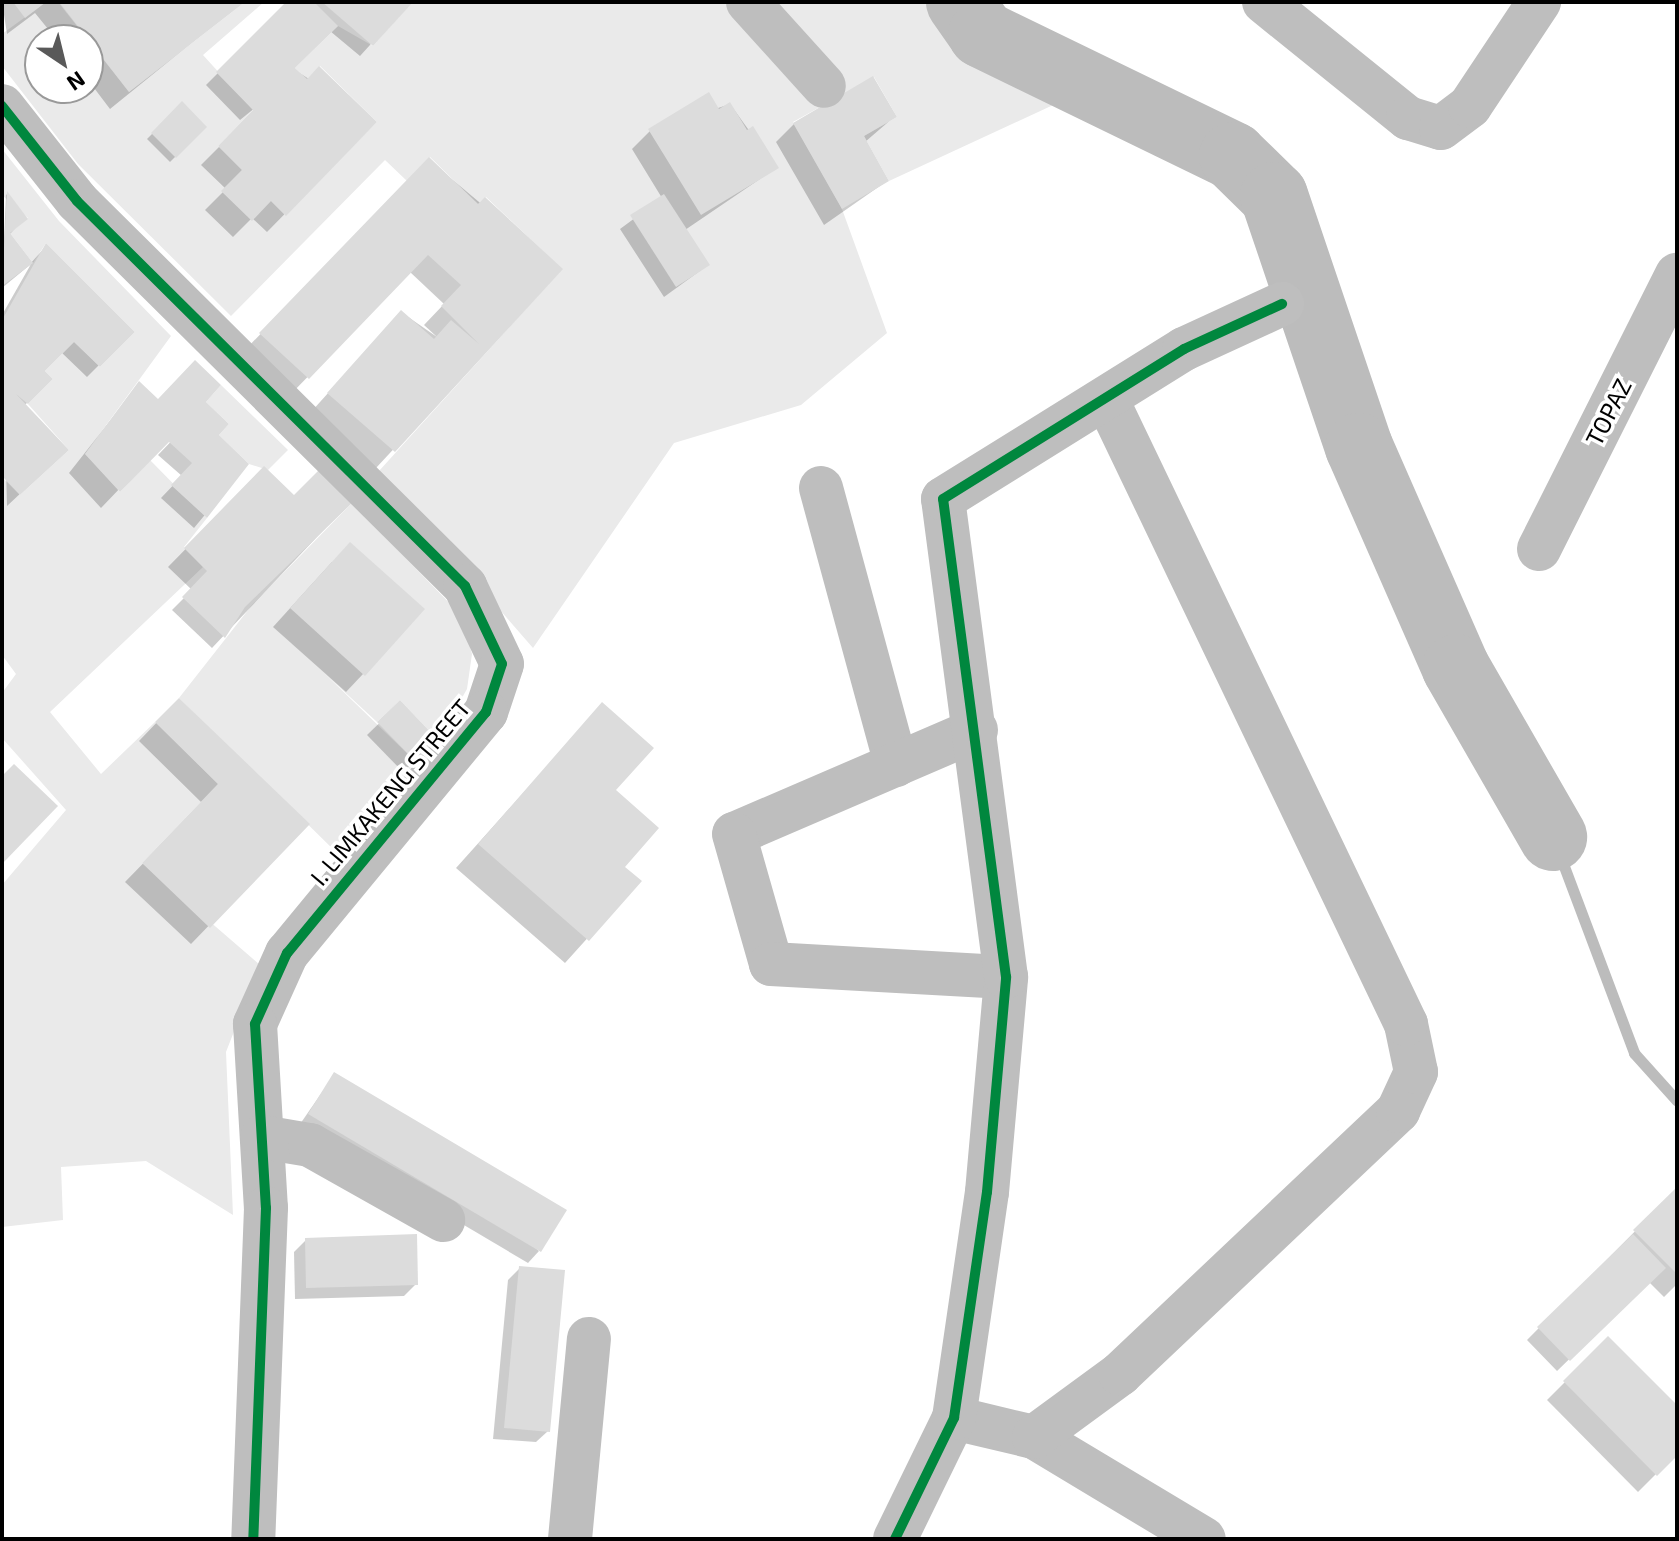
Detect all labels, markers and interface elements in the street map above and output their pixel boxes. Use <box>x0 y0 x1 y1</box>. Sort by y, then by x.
north arrow <box>24 24 104 104</box>
text: N <box>63 67 91 97</box>
street label: TOPAZ <box>1579 374 1637 450</box>
street label: I. LIMKAKENG STREET <box>304 693 476 891</box>

